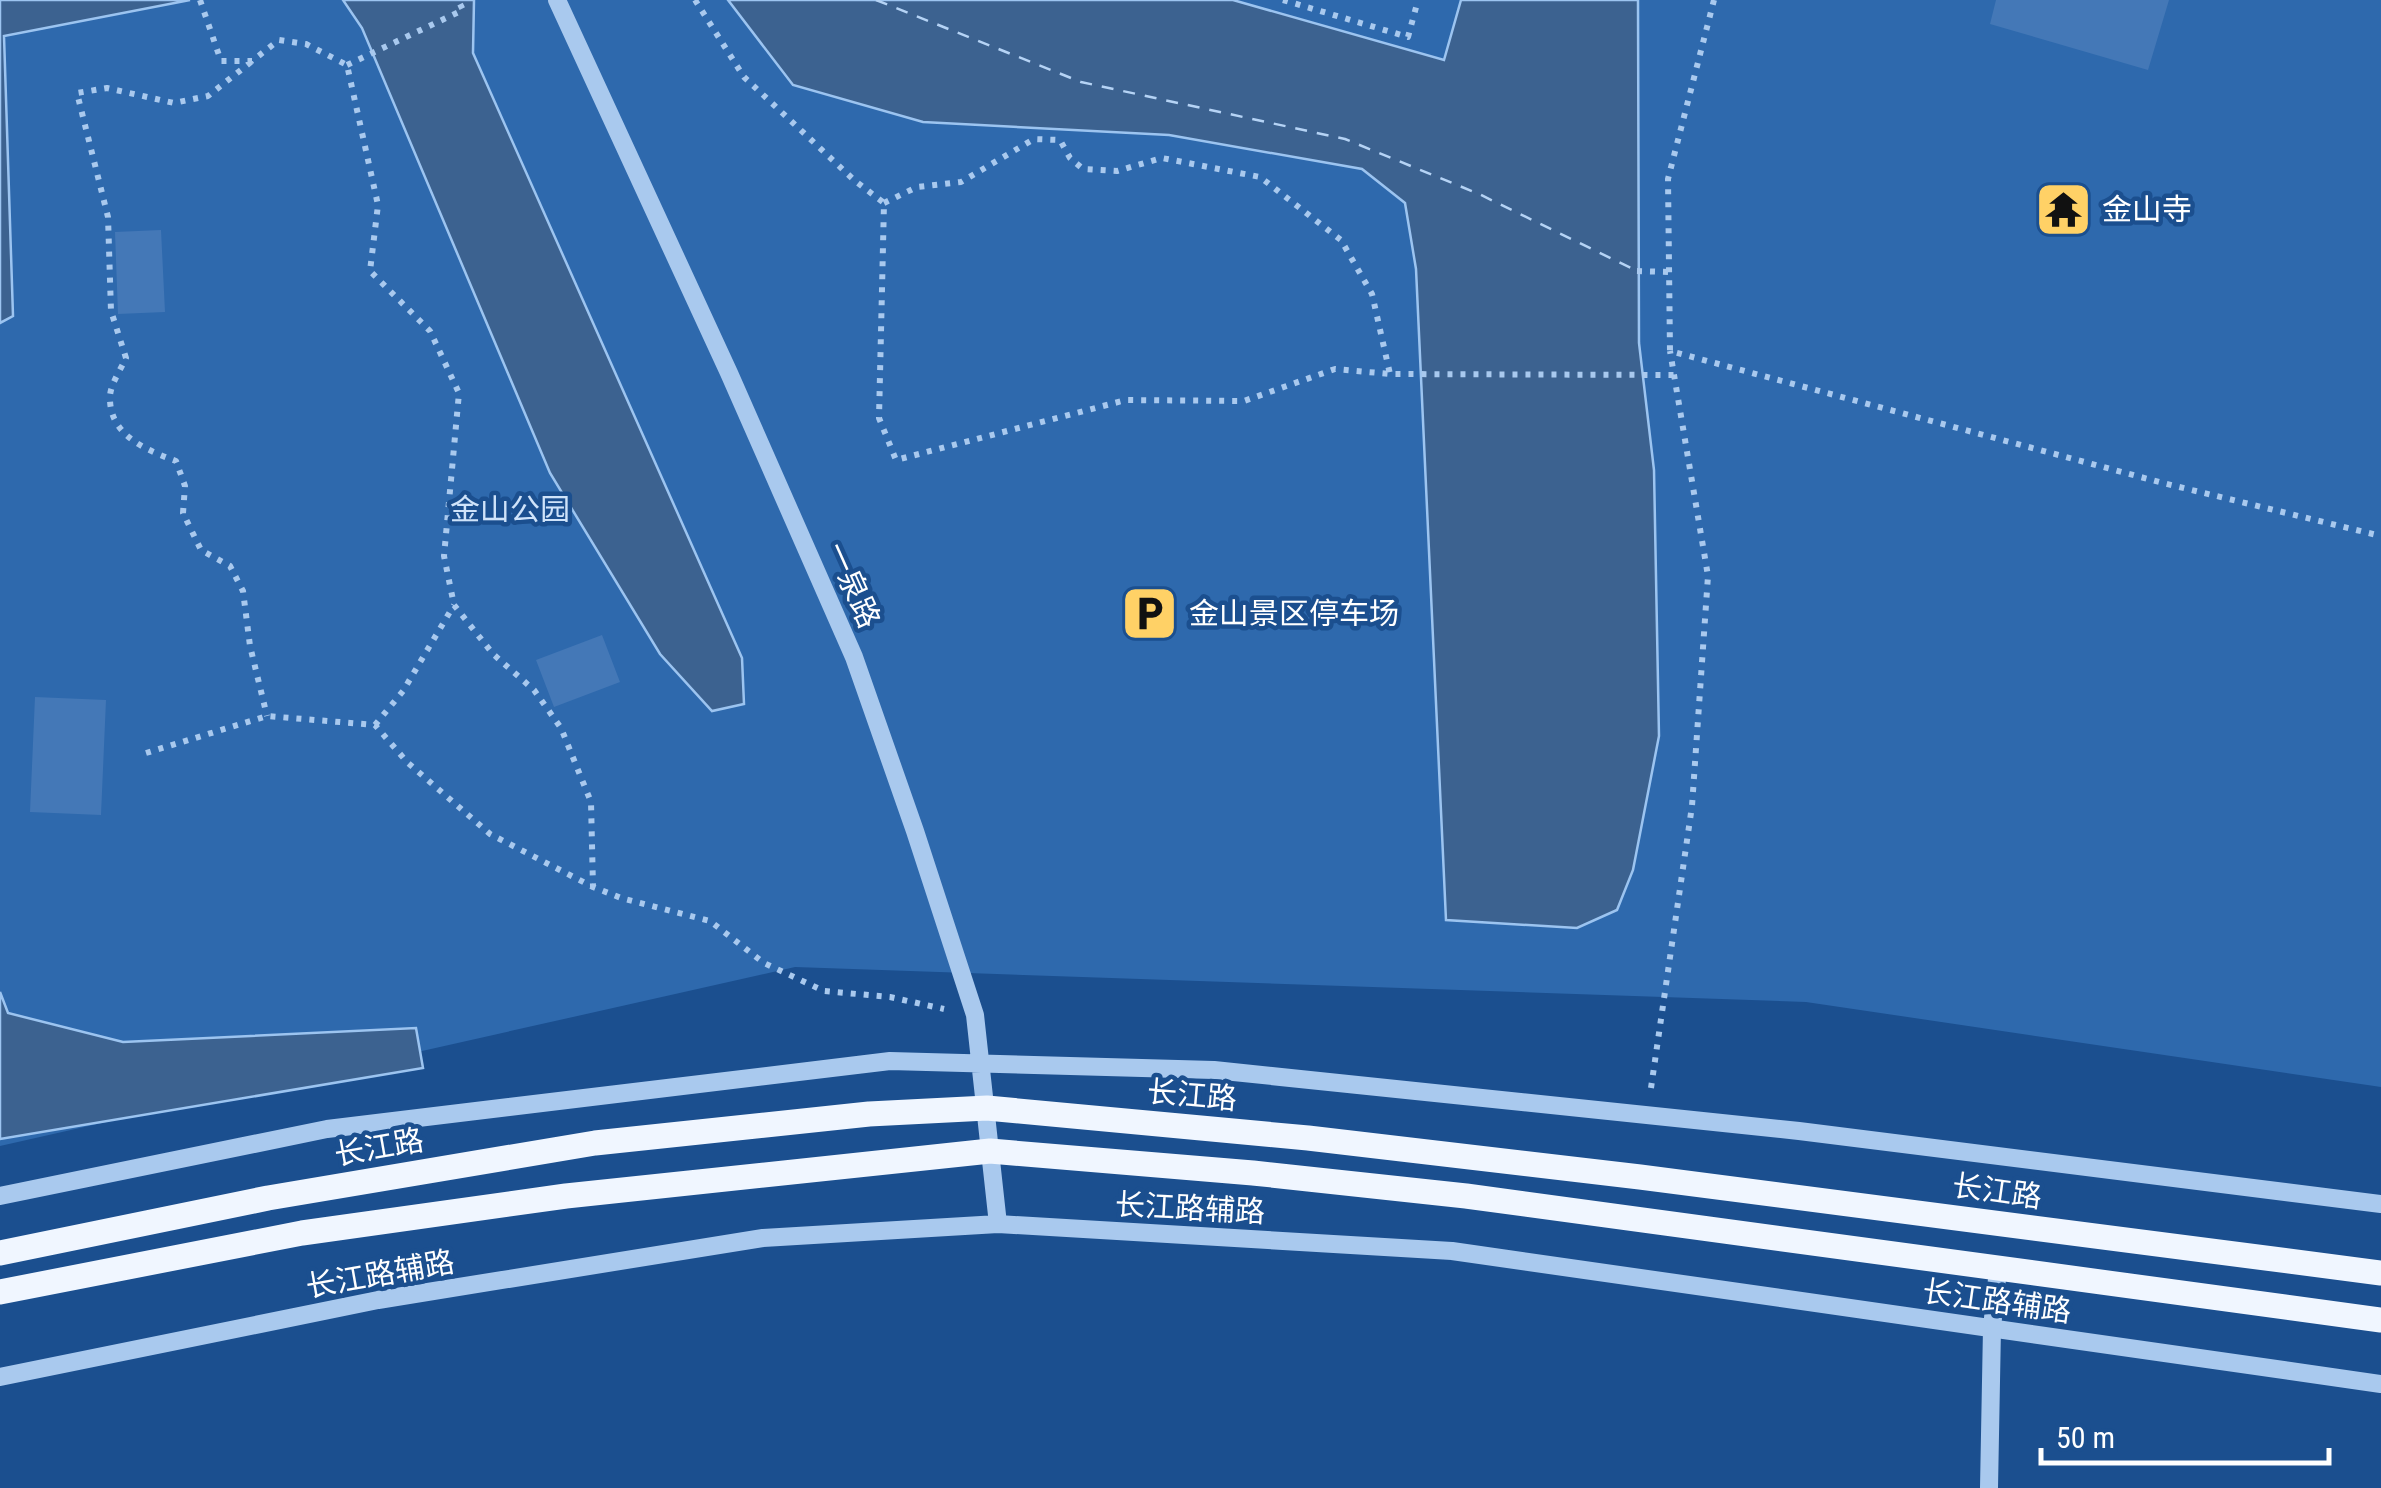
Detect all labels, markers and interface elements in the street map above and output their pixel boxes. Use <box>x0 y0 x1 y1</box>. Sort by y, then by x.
temple icon: 金山寺 <box>2033 179 2093 239</box>
place label: 金山寺 <box>2102 192 2192 227</box>
park label: 金山公园 <box>450 492 570 527</box>
street label: 一泉路 <box>819 537 887 633</box>
parking icon: 金山景区停车场 <box>1120 583 1180 643</box>
place label: 金山景区停车场 <box>1189 596 1399 631</box>
street label: 长江路 <box>1146 1074 1238 1116</box>
street label: 长江路 <box>332 1122 426 1172</box>
street label: 长江路 <box>1950 1167 2044 1215</box>
street label: 长江路辅路 <box>1114 1187 1266 1229</box>
street label: 长江路辅路 <box>303 1244 457 1304</box>
street label: 长江路辅路 <box>1920 1273 2074 1329</box>
scale bar <box>2041 1403 2328 1465</box>
text: 50 m <box>2056 1420 2115 1455</box>

